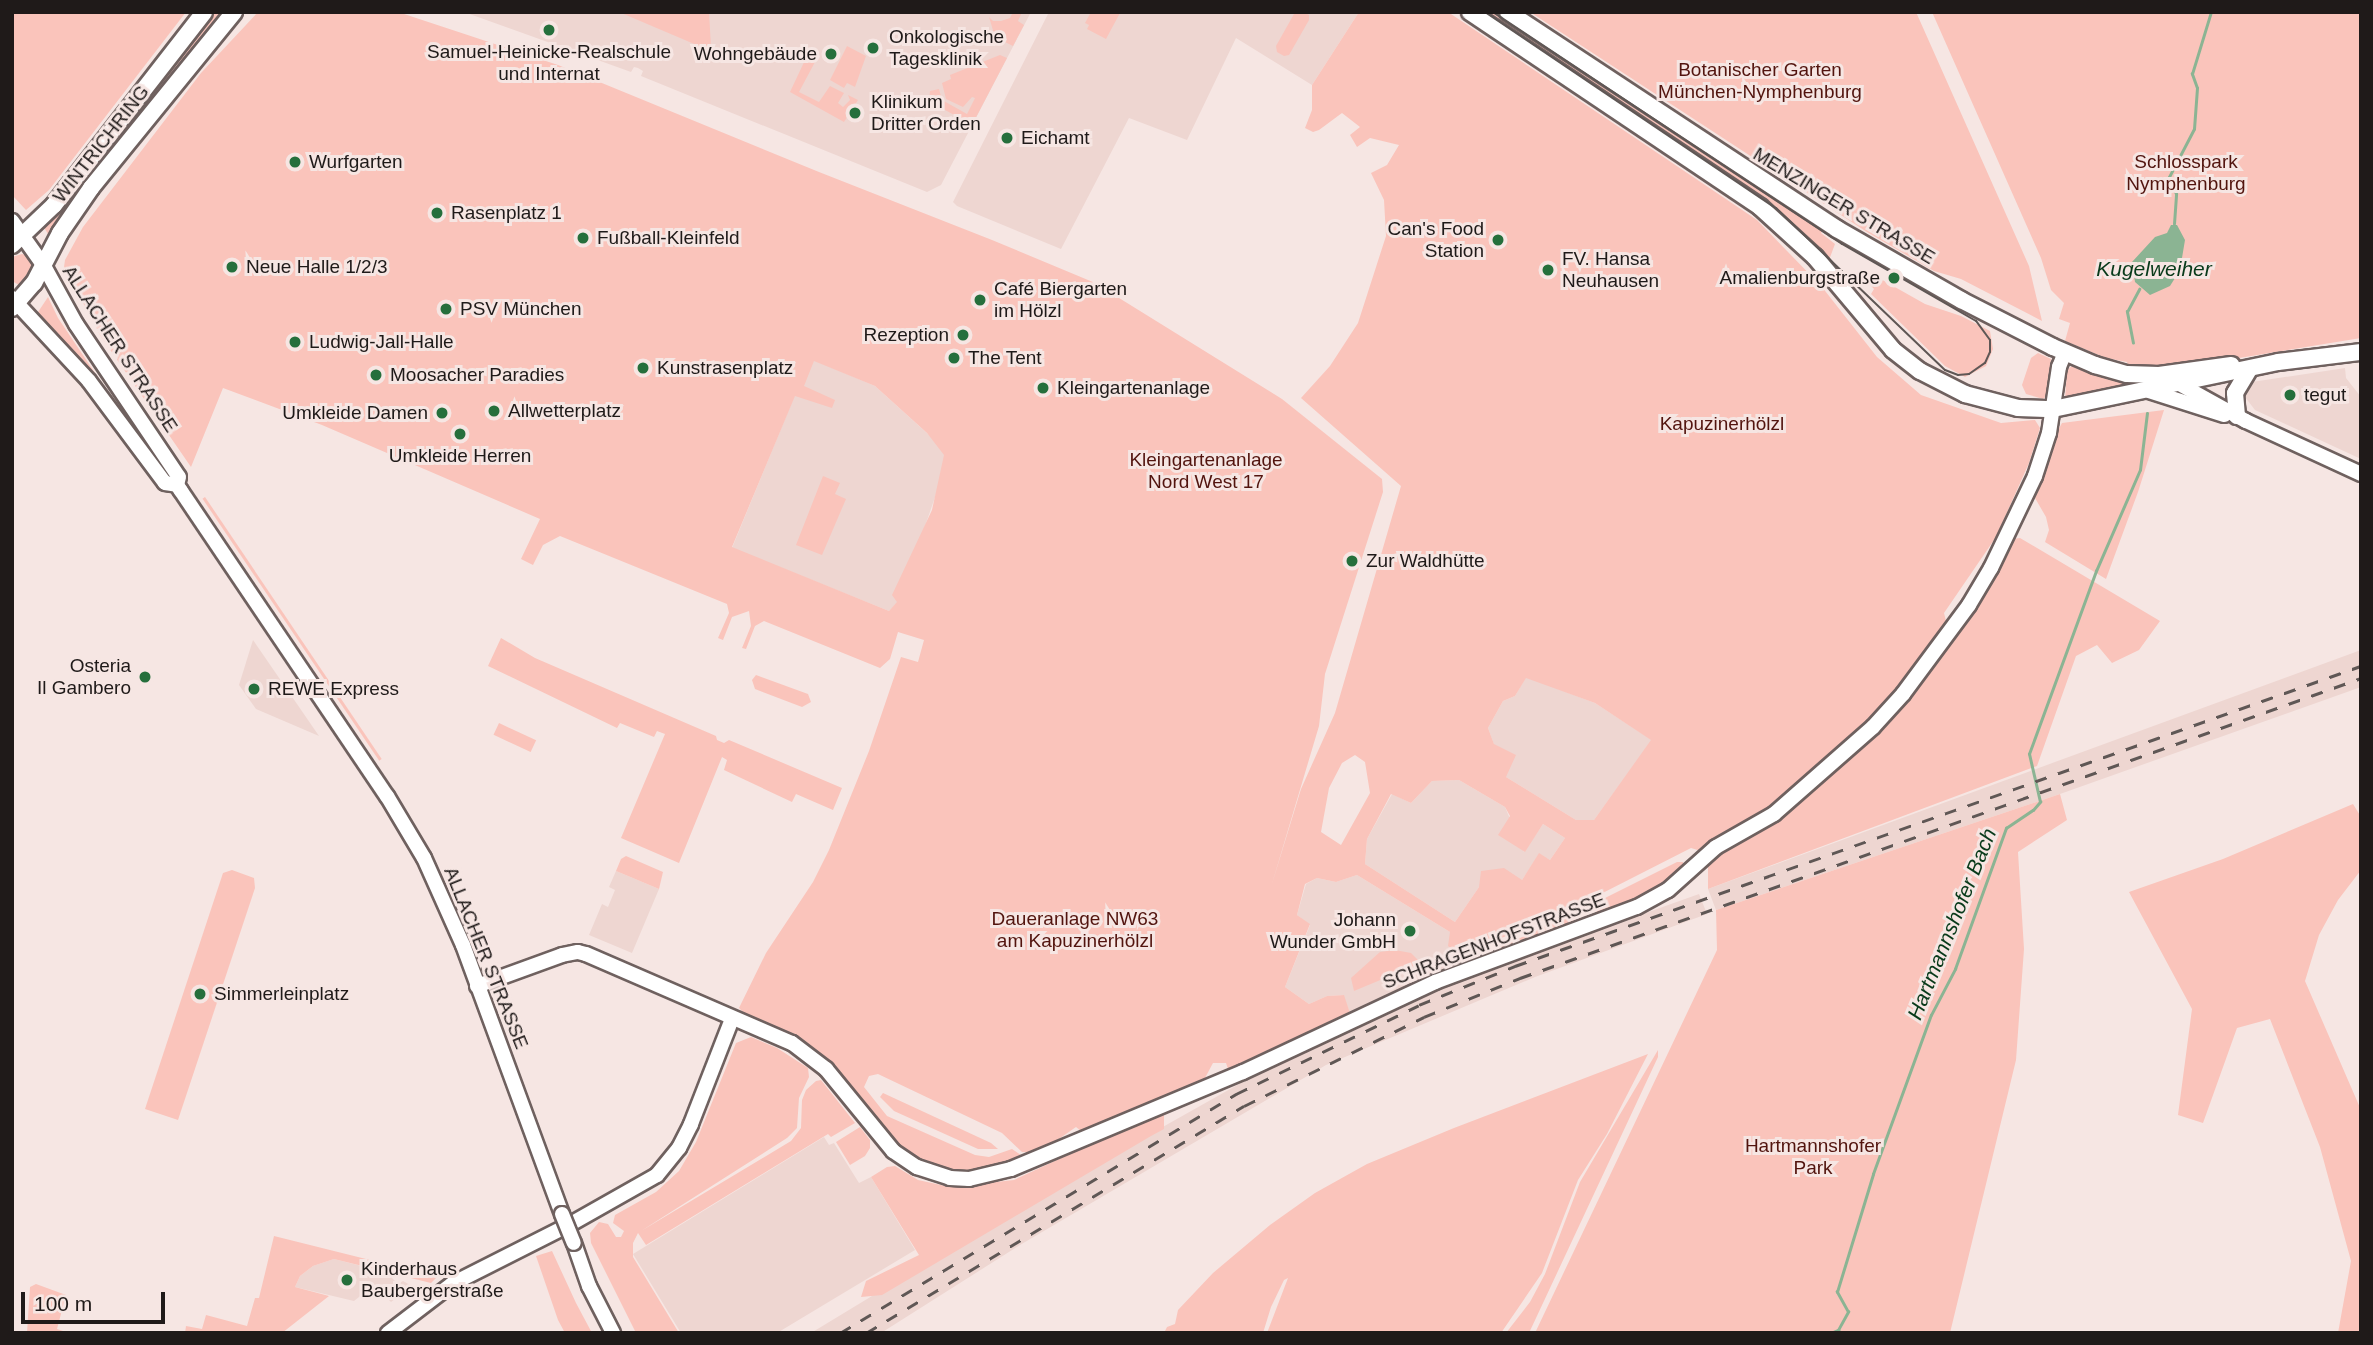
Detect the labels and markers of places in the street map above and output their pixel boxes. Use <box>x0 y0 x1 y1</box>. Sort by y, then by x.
marker: Samuel-Heinicke-Realschule und Internat <box>541 22 557 38</box>
place label: Onkologische Tagesklinik <box>889 26 1004 70</box>
marker: Onkologische Tagesklinik <box>863 38 883 58</box>
place label: Samuel-Heinicke-Realschule und Internat <box>427 41 671 85</box>
place label: Wohngebäude <box>694 43 817 65</box>
marker: Wohngebäude <box>823 46 839 62</box>
place label: Klinikum Dritter Orden <box>871 91 981 135</box>
marker: Klinikum Dritter Orden <box>845 103 865 123</box>
place label: Eichamt <box>1021 127 1090 149</box>
marker: Eichamt <box>999 130 1015 146</box>
place label: Wurfgarten <box>309 151 403 173</box>
marker: Wurfgarten <box>287 154 303 170</box>
place label: Rasenplatz 1 <box>451 202 562 224</box>
marker: Rasenplatz 1 <box>429 205 445 221</box>
place label: Can's Food Station <box>1387 218 1484 262</box>
place label: Fußball-Kleinfeld <box>597 227 740 249</box>
marker: Fußball-Kleinfeld <box>575 230 591 246</box>
marker: Can's Food Station <box>1490 232 1506 248</box>
place label: FV. Hansa Neuhausen <box>1562 248 1659 292</box>
place label: Neue Halle 1/2/3 <box>246 256 388 278</box>
marker: Neue Halle 1/2/3 <box>224 259 240 275</box>
marker: FV. Hansa Neuhausen <box>1540 262 1556 278</box>
place label: Amalienburgstraße <box>1719 267 1880 289</box>
marker: Amalienburgstraße <box>1886 270 1902 286</box>
place label: Café Biergarten im Hölzl <box>994 278 1127 322</box>
marker: Café Biergarten im Hölzl <box>972 292 988 308</box>
place label: PSV München <box>460 298 581 320</box>
marker: PSV München <box>438 301 454 317</box>
place label: Rezeption <box>863 324 949 346</box>
marker: Rezeption <box>955 327 971 343</box>
place label: Ludwig-Jall-Halle <box>309 331 454 353</box>
marker: Ludwig-Jall-Halle <box>287 334 303 350</box>
place label: The Tent <box>968 347 1042 369</box>
marker: The Tent <box>946 350 962 366</box>
place label: Kunstrasenplatz <box>657 357 793 379</box>
marker: Kunstrasenplatz <box>635 360 651 376</box>
place label: Moosacher Paradies <box>390 364 564 386</box>
marker: Moosacher Paradies <box>368 367 384 383</box>
place label: Kleingartenanlage <box>1057 377 1210 399</box>
marker: Kleingartenanlage <box>1035 380 1051 396</box>
place label: tegut <box>2304 384 2346 406</box>
marker: tegut <box>2282 387 2298 403</box>
place label: Allwetterplatz <box>508 400 621 422</box>
place label: Umkleide Damen <box>282 402 428 424</box>
marker: Allwetterplatz <box>486 403 502 419</box>
marker: Umkleide Damen <box>434 405 450 421</box>
marker: Umkleide Herren <box>452 426 468 442</box>
place label: Umkleide Herren <box>389 445 531 467</box>
place label: Zur Waldhütte <box>1366 550 1485 572</box>
marker: Zur Waldhütte <box>1344 553 1360 569</box>
place label: Osteria Il Gambero <box>37 655 131 699</box>
marker: Osteria Il Gambero <box>137 669 153 685</box>
place label: REWE Express <box>268 678 399 700</box>
marker: REWE Express <box>246 681 262 697</box>
place label: Johann Wunder GmbH <box>1270 909 1396 953</box>
marker: Johann Wunder GmbH <box>1402 923 1418 939</box>
place label: Simmerleinplatz <box>214 983 349 1005</box>
marker: Simmerleinplatz <box>192 986 208 1002</box>
place label: Kinderhaus Baubergerstraße <box>361 1258 504 1302</box>
marker: Kinderhaus Baubergerstraße <box>339 1272 355 1288</box>

